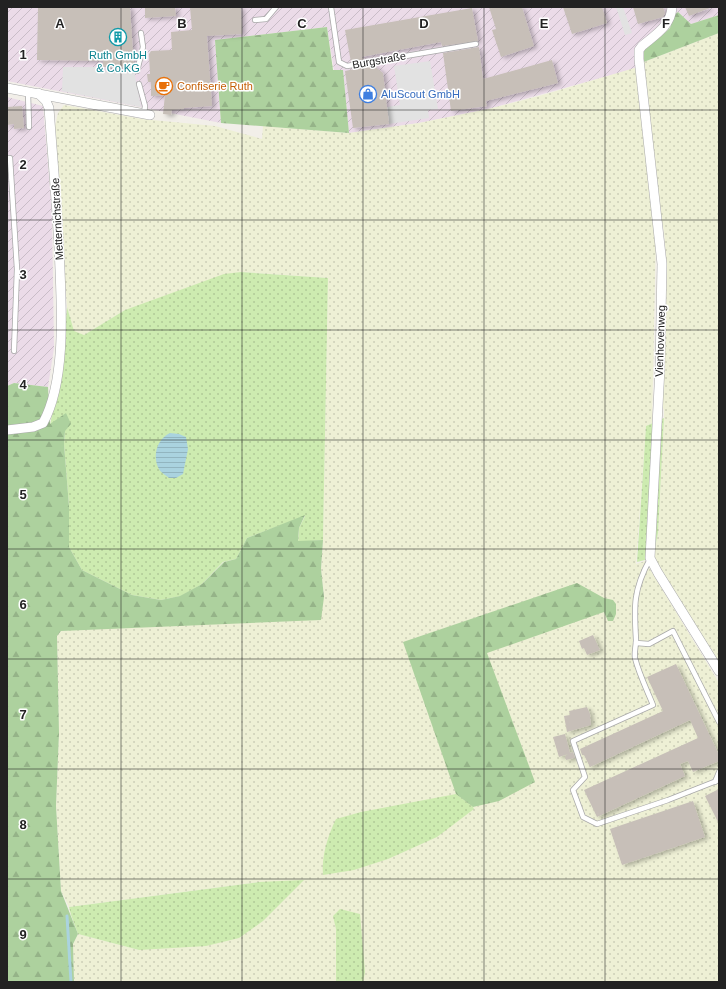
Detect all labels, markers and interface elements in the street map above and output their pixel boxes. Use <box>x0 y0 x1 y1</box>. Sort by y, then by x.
text: A <box>55 16 65 31</box>
text: B <box>177 16 187 31</box>
text: C <box>297 16 307 31</box>
text: D <box>419 16 429 31</box>
text: E <box>540 16 549 31</box>
text: F <box>662 16 670 31</box>
building icon: Ruth GmbH & Co.KG <box>108 27 128 47</box>
text: 1 <box>19 47 27 62</box>
place label: Ruth GmbH & Co.KG <box>89 49 147 74</box>
street label: Burgstraße <box>351 49 407 71</box>
cafe icon: Confiserie Ruth <box>154 76 174 96</box>
place label: Confiserie Ruth <box>177 80 253 92</box>
shop icon: AluScout GmbH <box>358 84 378 104</box>
place label: AluScout GmbH <box>381 88 460 100</box>
text: 2 <box>19 157 27 172</box>
street label: Metternichstraße <box>49 177 65 261</box>
text: 3 <box>19 267 27 282</box>
street label: Vienhovenweg <box>653 305 667 377</box>
text: 4 <box>19 377 27 392</box>
text: 5 <box>19 487 27 502</box>
text: 6 <box>19 597 27 612</box>
text: 7 <box>19 707 27 722</box>
text: 8 <box>19 817 27 832</box>
text: 9 <box>19 927 27 942</box>

